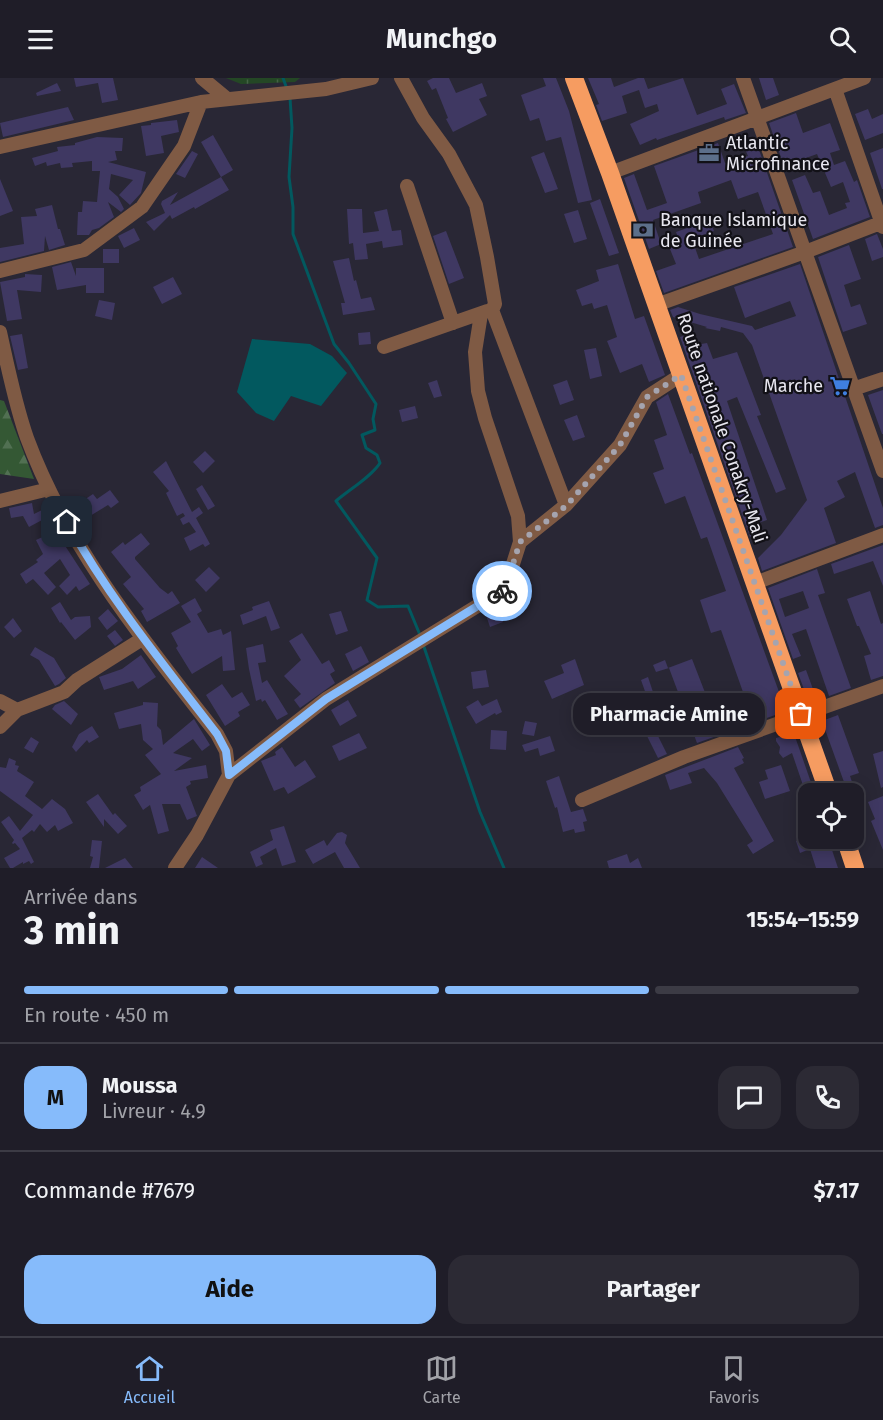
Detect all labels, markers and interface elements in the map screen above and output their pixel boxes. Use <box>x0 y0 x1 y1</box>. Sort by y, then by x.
icon: menu <box>24 23 57 56</box>
text: Munchgo <box>386 23 497 55</box>
icon: search <box>826 23 859 56</box>
place label: Atlantic Microfinance <box>726 132 830 175</box>
office icon: Atlantic Microfinance <box>697 141 721 165</box>
place label: Banque Islamique de Guinée <box>660 209 807 252</box>
bank icon: Banque Islamique de Guinée <box>631 218 655 242</box>
street label: Route nationale Conakry-Mali <box>672 310 772 546</box>
supermarket icon: Marche <box>828 374 852 398</box>
place label: Marche <box>764 375 823 397</box>
pin <box>41 496 92 547</box>
icon: home <box>50 505 83 538</box>
courier <box>472 561 532 621</box>
icon: bike <box>486 575 519 608</box>
pin <box>775 688 826 739</box>
callout: Pharmacie Amine <box>573 693 765 735</box>
icon: bag <box>784 697 817 730</box>
text: Pharmacie Amine <box>590 702 748 726</box>
map controls <box>798 783 864 849</box>
button: locate <box>798 783 864 849</box>
text: Arrivée dans <box>24 885 137 909</box>
text: 15:54–15:59 <box>746 906 859 933</box>
text: 3 min <box>24 908 120 954</box>
text: En route · 450 m <box>24 1003 169 1027</box>
button: chat <box>718 1066 781 1129</box>
button: phone <box>796 1066 859 1129</box>
text: Moussa <box>102 1072 178 1099</box>
text: M <box>47 1084 64 1111</box>
text: Livreur · 4.9 <box>102 1099 206 1123</box>
text: Commande #7679 <box>24 1177 195 1204</box>
text: $7.17 <box>813 1177 859 1204</box>
button: Aide <box>24 1255 436 1324</box>
button: Partager <box>448 1255 859 1324</box>
tab: Accueil <box>124 1352 175 1407</box>
tab: Carte <box>423 1352 461 1407</box>
tab: Favoris <box>708 1352 759 1407</box>

